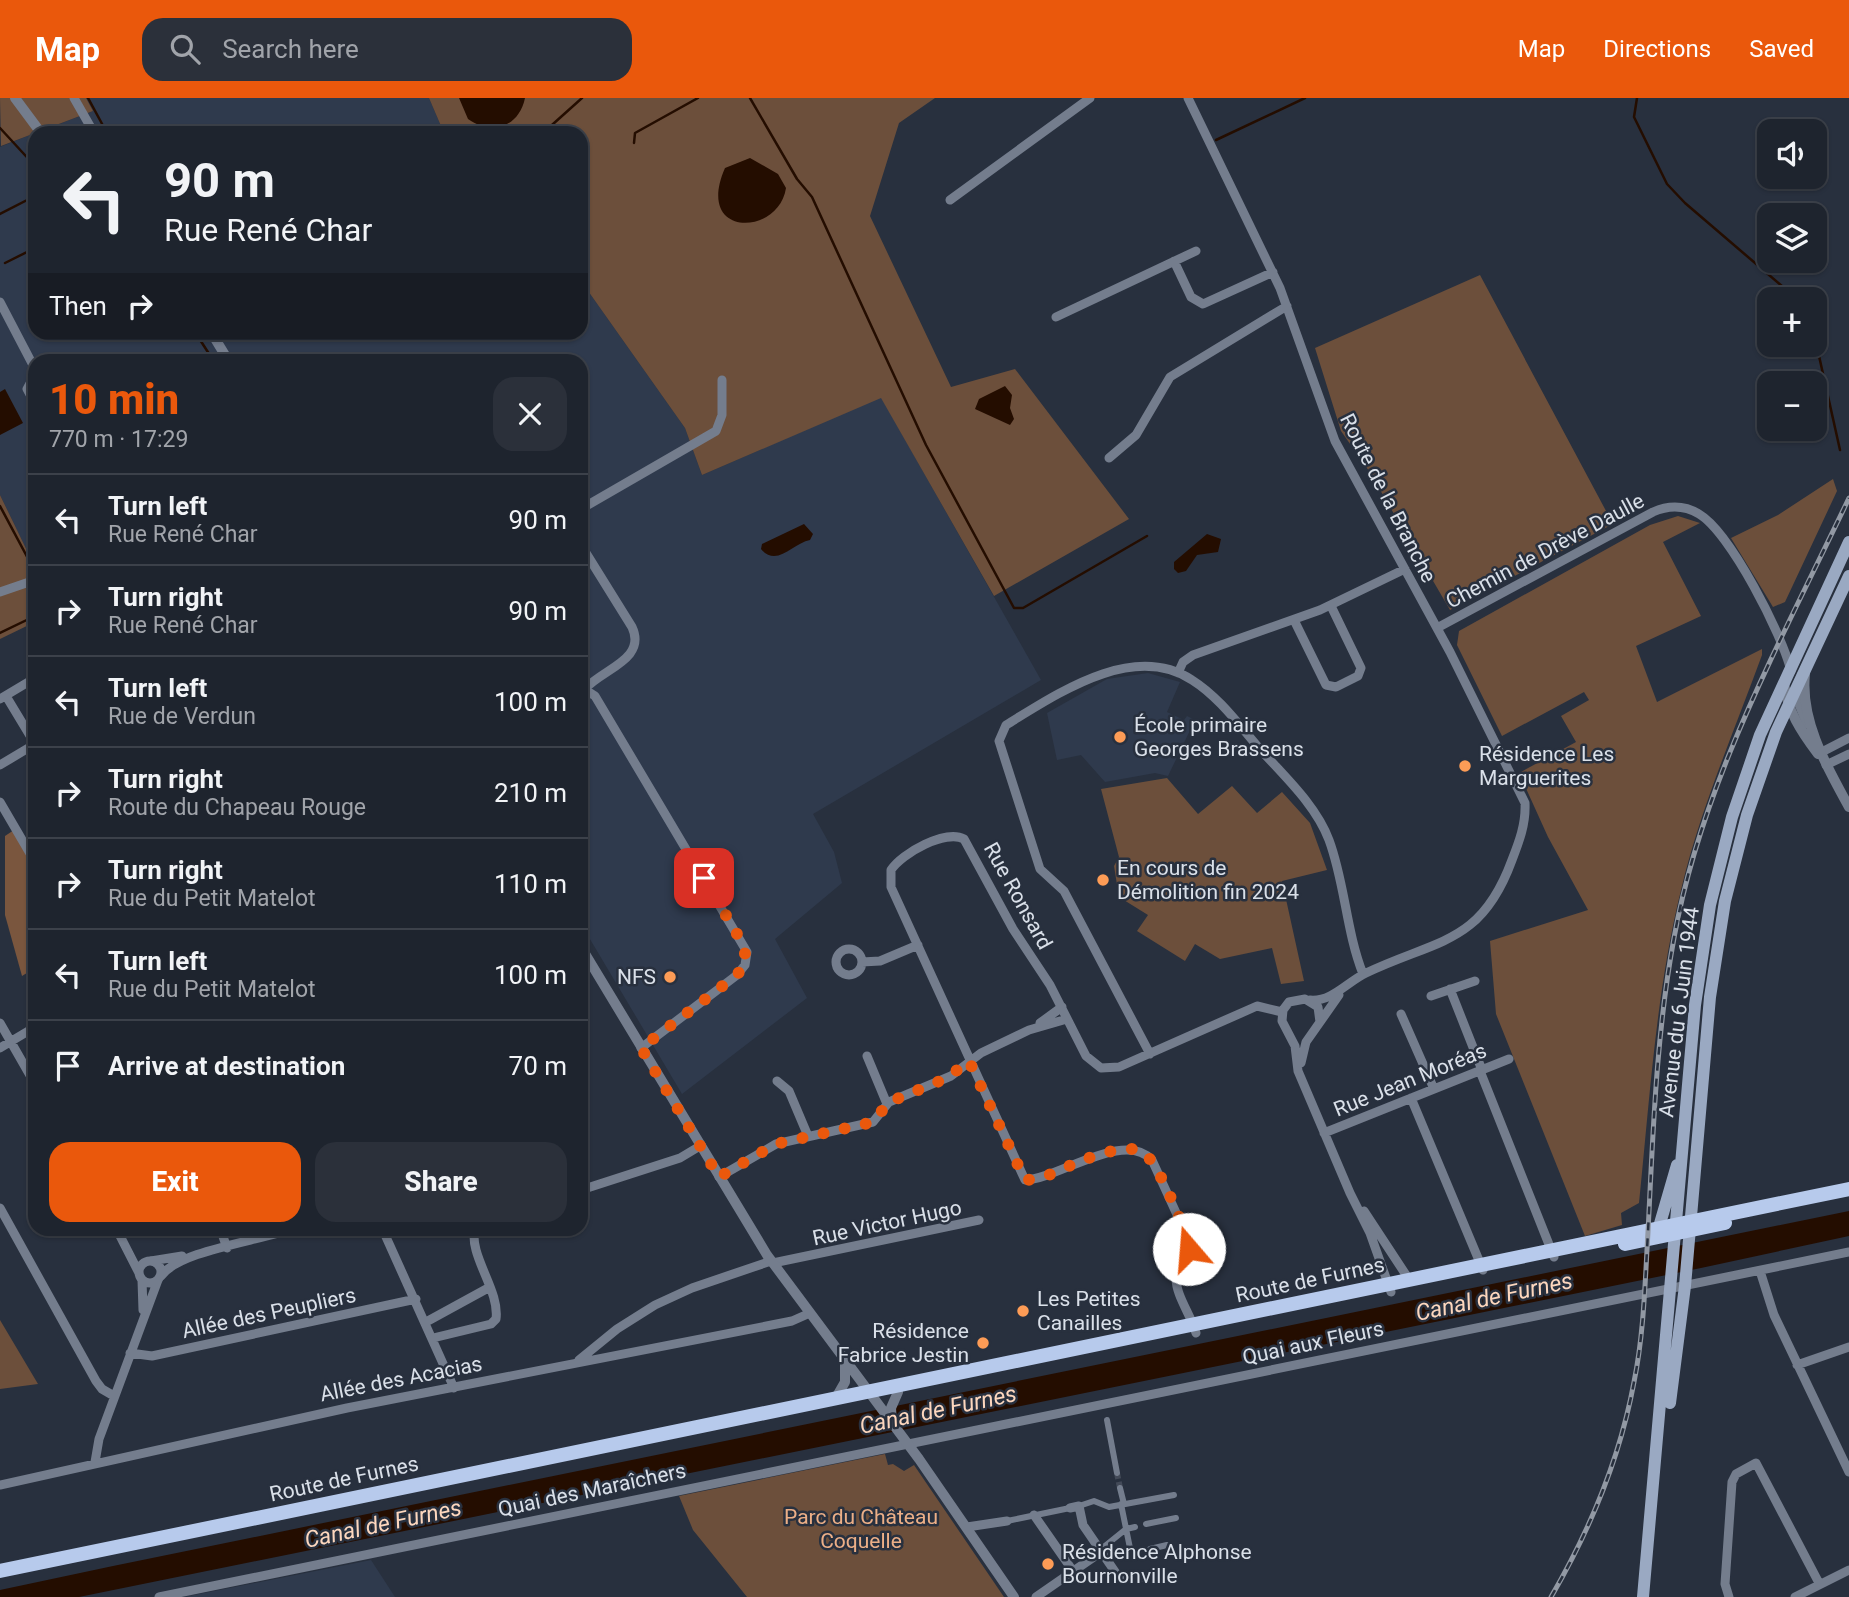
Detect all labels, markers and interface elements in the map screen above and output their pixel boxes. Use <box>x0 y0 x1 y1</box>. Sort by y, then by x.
search box <box>142 18 632 81</box>
text: Map <box>35 30 100 69</box>
icon: search <box>166 30 204 68</box>
text: Search here <box>222 34 359 64</box>
text: Map <box>1518 35 1565 63</box>
text: Directions <box>1603 35 1711 63</box>
text: Saved <box>1749 35 1814 63</box>
map controls <box>1757 119 1827 441</box>
button: sound <box>1757 119 1827 189</box>
text: 90 m <box>164 152 275 209</box>
icon: left <box>49 154 140 245</box>
button: layers <box>1757 203 1827 273</box>
text: Rue René Char <box>164 211 372 249</box>
icon: right <box>121 287 159 325</box>
button: + <box>1757 287 1827 357</box>
text: Then <box>49 291 107 321</box>
button: − <box>1757 371 1827 441</box>
text: 10 min <box>49 375 179 424</box>
button: close <box>493 377 567 451</box>
street label: Route de la Branche <box>1335 410 1441 586</box>
text: 770 m · 17:29 <box>49 426 188 453</box>
street label: Chemin de Drève Daulle <box>1442 489 1648 613</box>
text: Turn left <box>108 491 207 521</box>
icon: left <box>49 501 87 539</box>
text: 90 m <box>509 505 567 535</box>
text: Rue René Char <box>108 521 258 548</box>
text: Turn right <box>108 582 223 612</box>
icon: right <box>49 592 87 630</box>
text: 90 m <box>509 596 567 626</box>
text: Rue René Char <box>108 612 258 639</box>
text: Turn left <box>108 673 207 703</box>
icon: left <box>49 683 87 721</box>
text: 100 m <box>494 687 567 717</box>
text: Rue de Verdun <box>108 703 256 730</box>
place label: École primaire Georges Brassens <box>1134 713 1304 761</box>
marker: École primaire Georges Brassens <box>1112 729 1128 745</box>
place label: Résidence Les Marguerites <box>1479 742 1614 790</box>
marker: Résidence Les Marguerites <box>1457 758 1473 774</box>
text: Turn right <box>108 764 223 794</box>
icon: right <box>49 774 87 812</box>
text: 210 m <box>494 778 567 808</box>
text: Route du Chapeau Rouge <box>108 794 366 821</box>
street label: Rue Ronsard <box>979 838 1057 954</box>
pin <box>674 848 734 908</box>
text: Turn right <box>108 855 223 885</box>
place label: En cours de Démolition fin 2024 <box>1117 856 1299 904</box>
icon: arrive <box>685 859 723 897</box>
icon: right <box>49 865 87 903</box>
text: 110 m <box>494 869 567 899</box>
marker: En cours de Démolition fin 2024 <box>1095 872 1111 888</box>
text: Rue du Petit Matelot <box>108 885 316 912</box>
street label: Avenue du 6 Juin 1944 <box>1654 905 1704 1119</box>
text: Turn left <box>108 946 207 976</box>
icon: left <box>49 956 87 994</box>
text: 100 m <box>494 960 567 990</box>
place label: NFS <box>617 965 656 989</box>
marker: NFS <box>662 969 678 985</box>
text: Rue du Petit Matelot <box>108 976 316 1003</box>
street label: Rue Jean Moréas <box>1330 1038 1490 1122</box>
icon: arrive <box>49 1047 87 1085</box>
text: Arrive at destination <box>108 1051 345 1081</box>
text: 70 m <box>509 1051 567 1081</box>
button: Exit <box>49 1142 301 1222</box>
button: Share <box>315 1142 567 1222</box>
street label: Rue Victor Hugo <box>810 1195 964 1251</box>
position arrow <box>1152 1212 1226 1286</box>
street label: Route de Furnes <box>1233 1253 1387 1307</box>
water label: Canal de Furnes <box>1413 1267 1575 1327</box>
street label: Allée des Peupliers <box>180 1283 358 1343</box>
place label: Les Petites Canailles <box>1037 1287 1141 1335</box>
marker: Les Petites Canailles <box>1015 1303 1031 1319</box>
street label: Quai aux Fleurs <box>1240 1316 1386 1370</box>
place label: Résidence Fabrice Jestin <box>838 1319 969 1367</box>
marker: Résidence Fabrice Jestin <box>975 1335 991 1351</box>
street label: Allée des Acacias <box>318 1351 484 1407</box>
water label: Canal de Furnes <box>857 1380 1019 1440</box>
street label: Route de Furnes <box>267 1452 421 1506</box>
street label: Quai des Maraîchers <box>496 1458 688 1522</box>
water label: Canal de Furnes <box>302 1494 464 1554</box>
park label: Parc du Château Coquelle <box>784 1505 938 1553</box>
place label: Résidence Alphonse Bournonville <box>1062 1540 1252 1588</box>
marker: Résidence Alphonse Bournonville <box>1040 1556 1056 1572</box>

